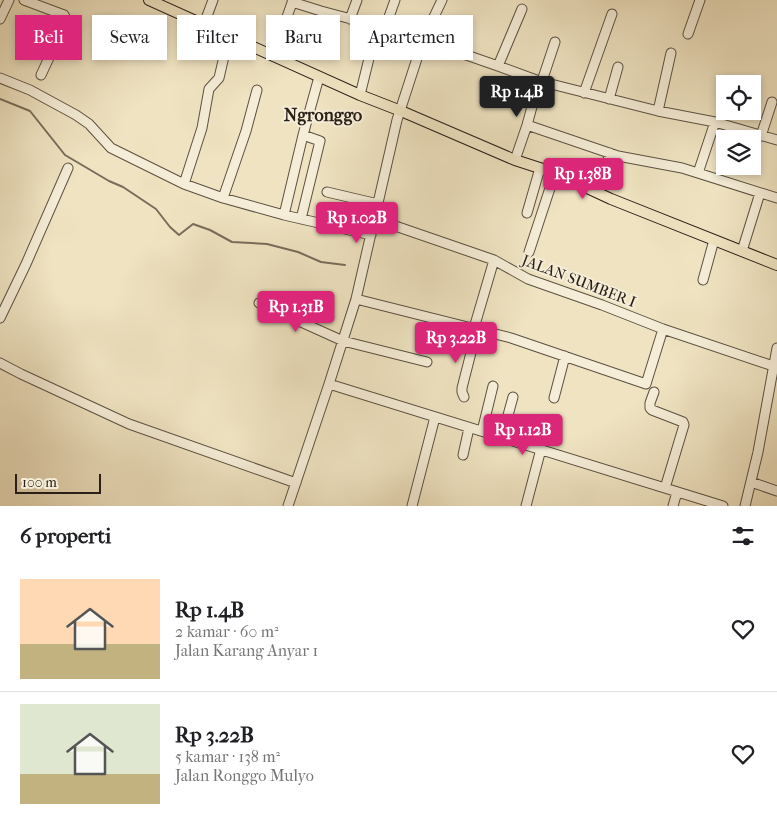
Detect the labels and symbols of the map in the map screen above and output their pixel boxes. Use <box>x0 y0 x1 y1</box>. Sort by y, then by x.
pin: Rp 1.4B <box>471 76 563 118</box>
district label: Ngronggo <box>284 105 362 126</box>
pin: Rp 1.38B <box>531 158 635 200</box>
pin: Rp 1.02B <box>305 202 409 244</box>
street label: JALAN SUMBER I <box>518 251 639 311</box>
pin: Rp 1.31B <box>244 290 348 333</box>
pin: Rp 3.22B <box>404 322 508 364</box>
pin: Rp 1.12B <box>471 414 575 456</box>
scale bar <box>15 471 101 494</box>

